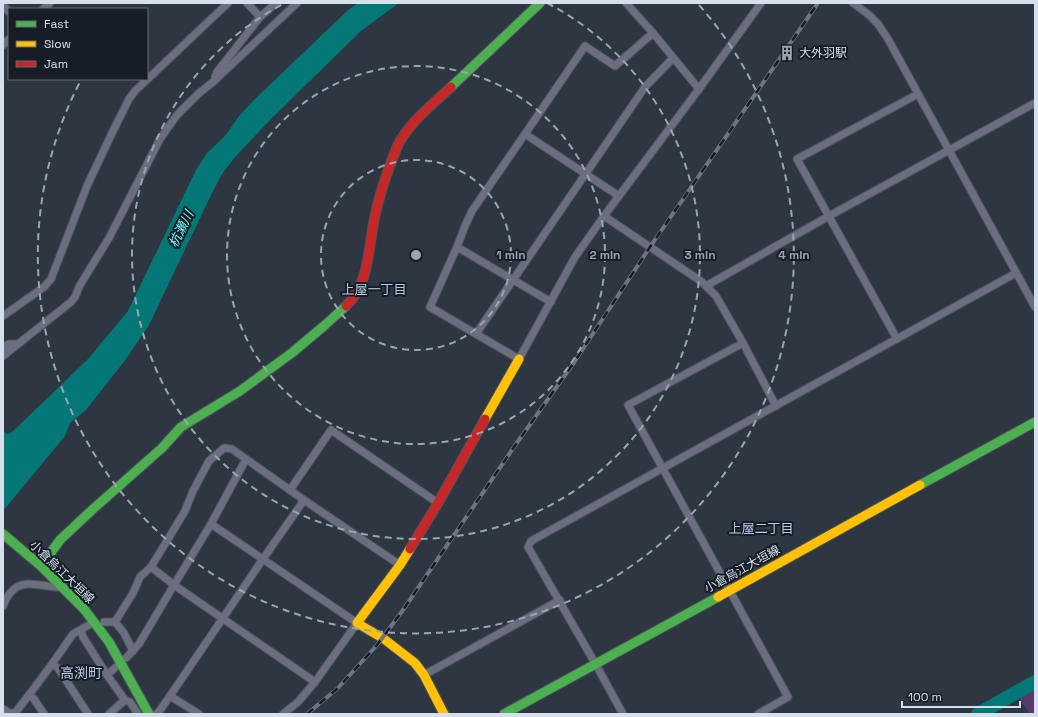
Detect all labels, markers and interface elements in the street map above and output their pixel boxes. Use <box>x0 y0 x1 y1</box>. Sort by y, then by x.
legend <box>8 8 148 80</box>
text: Fast <box>44 16 69 32</box>
text: Slow <box>44 36 71 52</box>
building icon: 大外羽駅 <box>778 44 796 62</box>
place label: 大外羽駅 <box>799 45 847 61</box>
text: Jam <box>44 56 68 72</box>
water label: 杭瀬川 <box>165 206 198 250</box>
text: 1 min <box>496 247 526 263</box>
text: 2 min <box>589 247 621 263</box>
text: 3 min <box>684 247 716 263</box>
text: 4 min <box>778 247 810 263</box>
centre of rings <box>409 248 423 262</box>
district label: 上屋一丁目 <box>341 281 407 298</box>
district label: 上屋二丁目 <box>728 520 794 537</box>
street label: 小倉烏江大垣線 <box>26 537 98 607</box>
street label: 小倉烏江大垣線 <box>701 542 783 596</box>
district label: 高渕町 <box>60 664 102 682</box>
scale bar <box>902 683 1020 709</box>
text: 100 m <box>908 689 942 705</box>

